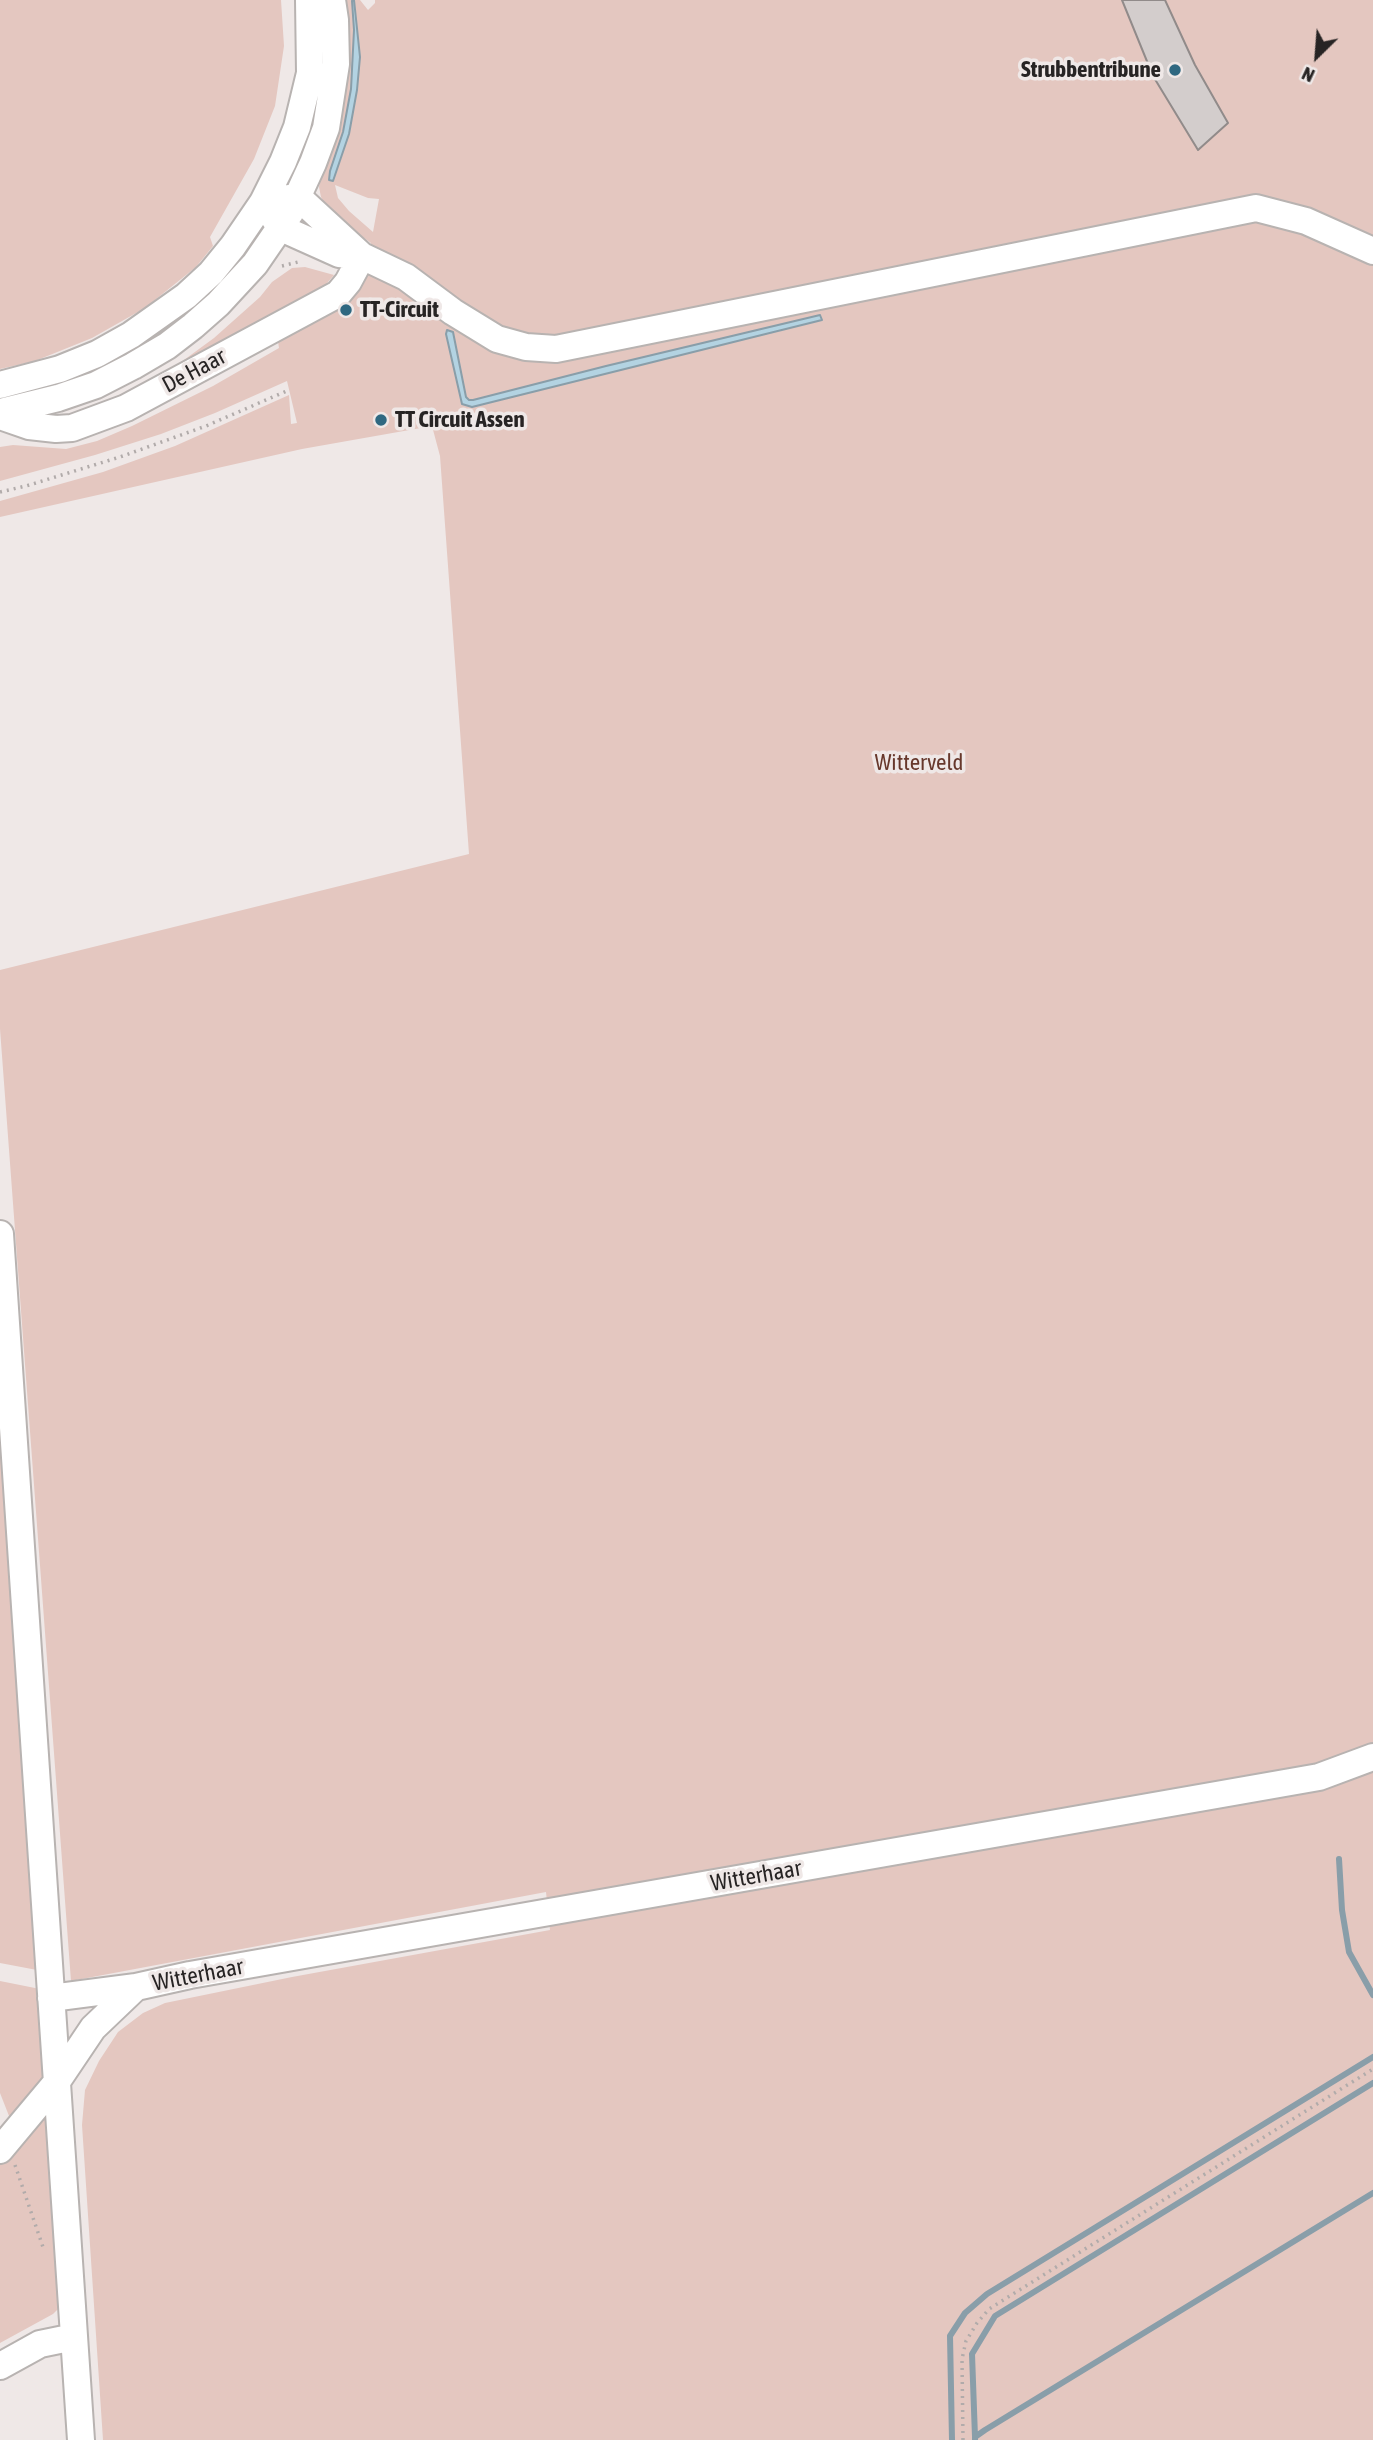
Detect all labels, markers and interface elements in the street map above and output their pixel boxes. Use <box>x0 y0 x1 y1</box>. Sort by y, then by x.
north arrow <box>1282 21 1352 91</box>
place label: Strubbentribune <box>1021 56 1161 84</box>
marker: Strubbentribune <box>1167 62 1183 78</box>
text: N <box>1298 63 1318 87</box>
place label: TT-Circuit <box>360 296 439 324</box>
marker: TT-Circuit <box>338 302 354 318</box>
street label: De Haar <box>157 343 231 399</box>
place label: TT Circuit Assen <box>395 406 525 434</box>
marker: TT Circuit Assen <box>373 412 389 428</box>
park label: Witterveld <box>875 749 963 777</box>
street label: Witterhaar <box>709 1854 803 1898</box>
street label: Witterhaar <box>150 1953 246 1997</box>

